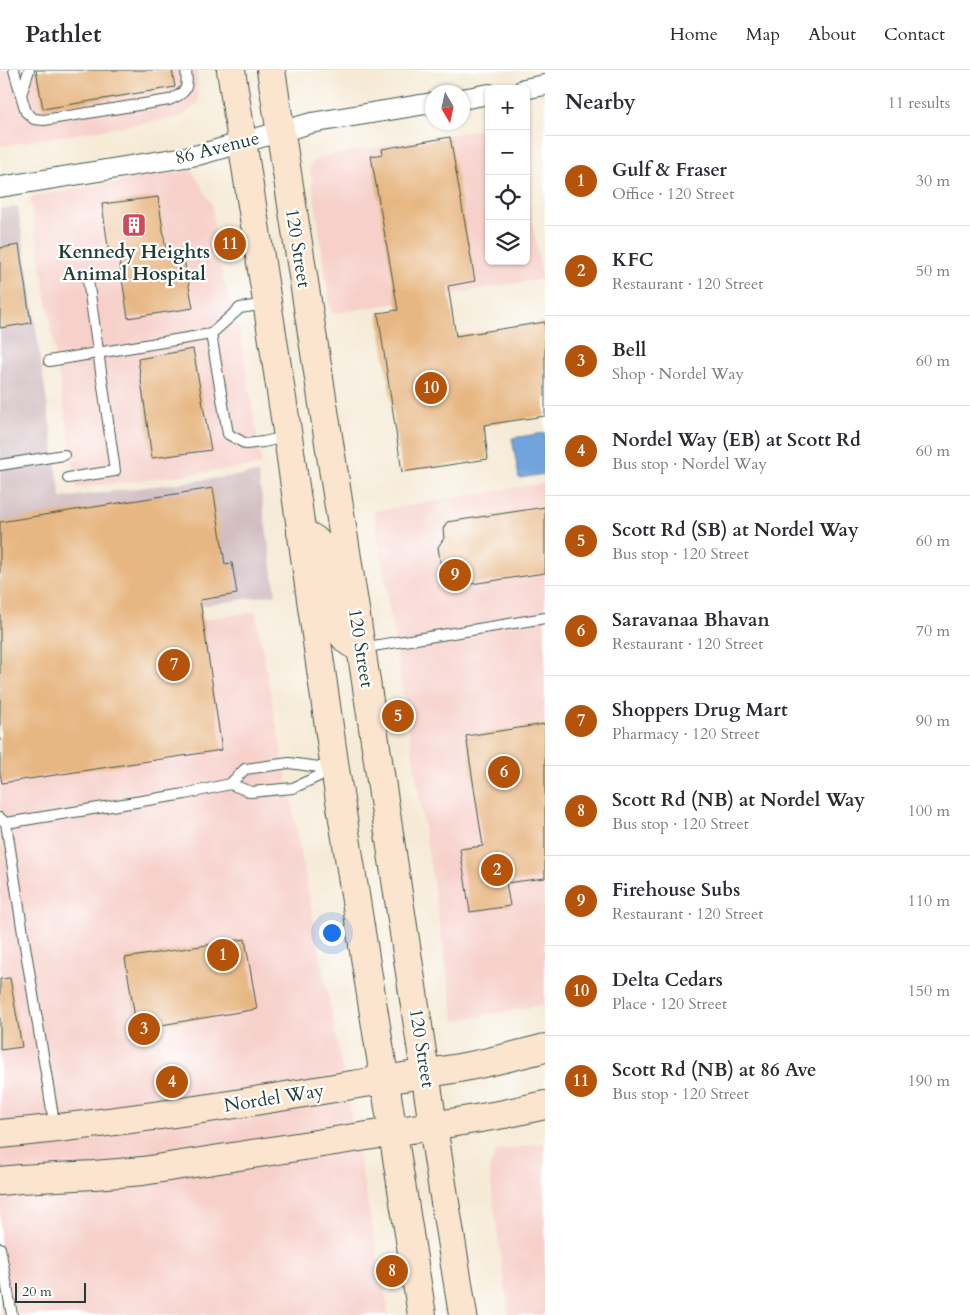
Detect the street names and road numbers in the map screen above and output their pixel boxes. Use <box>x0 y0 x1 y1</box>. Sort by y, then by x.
street label: 86 Avenue <box>172 125 262 171</box>
street label: 120 Street <box>279 206 317 290</box>
street label: 120 Street <box>342 606 380 690</box>
street label: 120 Street <box>403 1006 441 1090</box>
street label: Nordel Way <box>222 1077 326 1119</box>

